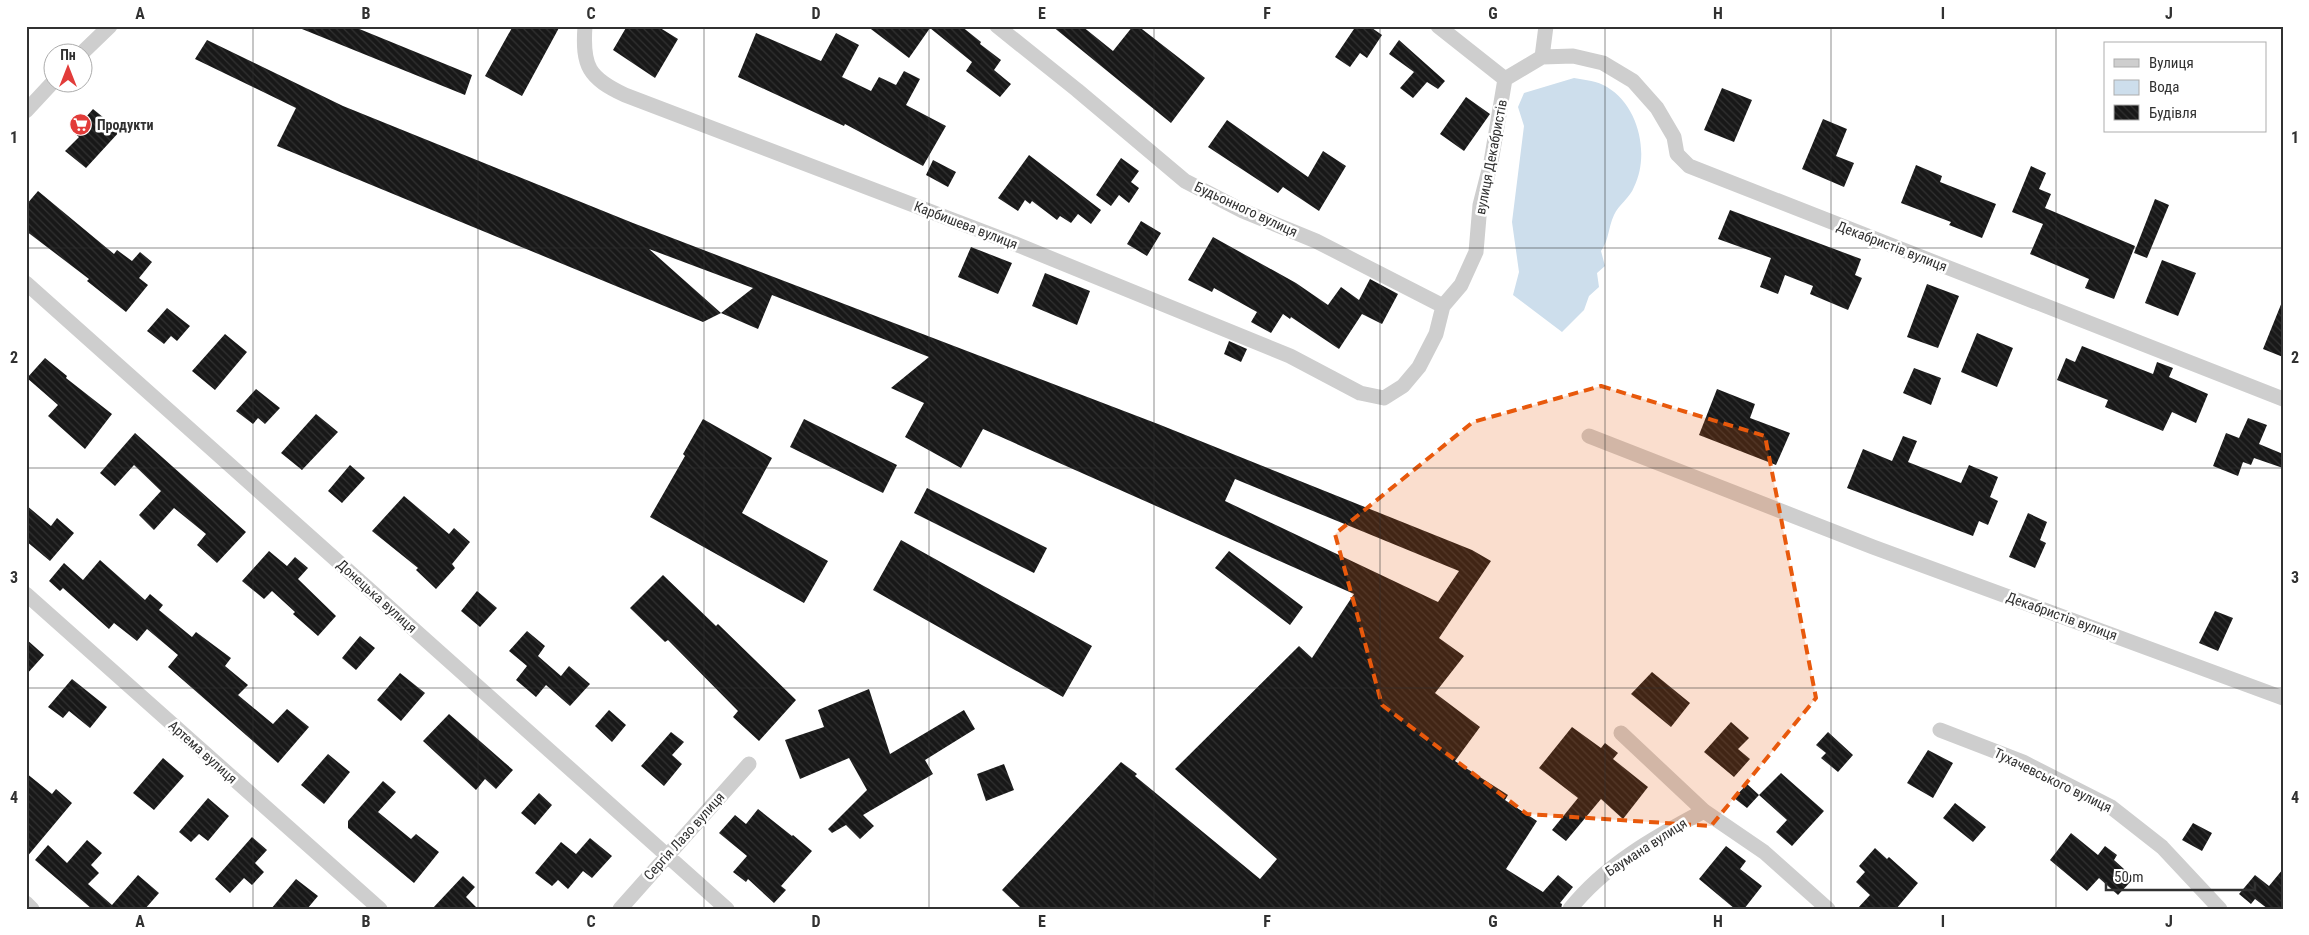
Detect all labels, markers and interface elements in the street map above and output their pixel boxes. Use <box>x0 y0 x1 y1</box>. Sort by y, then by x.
text: A <box>135 4 145 23</box>
text: B <box>362 4 371 23</box>
text: C <box>586 4 596 23</box>
text: D <box>811 4 821 23</box>
text: E <box>1038 4 1046 23</box>
text: F <box>1263 4 1271 23</box>
text: G <box>1488 4 1498 23</box>
text: H <box>1713 4 1723 23</box>
text: I <box>1941 4 1945 23</box>
text: J <box>2165 4 2173 23</box>
north arrow <box>42 42 92 92</box>
legend <box>2104 42 2266 132</box>
text: Пн <box>60 47 76 63</box>
text: Вулиця <box>2149 54 2194 72</box>
text: Вода <box>2149 78 2179 96</box>
street label: вулиця Декабристів <box>1472 98 1510 216</box>
text: Будівля <box>2149 104 2197 122</box>
supermarket icon: Продукти <box>69 113 93 137</box>
place label: Продукти <box>97 117 154 133</box>
text: 1 <box>10 128 18 147</box>
text: 1 <box>2291 128 2299 147</box>
street label: Будьонного вулиця <box>1192 178 1300 240</box>
street label: Карбишева вулиця <box>912 198 1020 252</box>
street label: Декабристів вулиця <box>1835 218 1949 274</box>
text: 2 <box>10 348 18 367</box>
text: 2 <box>2291 348 2299 367</box>
street label: Донецька вулиця <box>334 556 420 636</box>
text: 3 <box>10 568 18 587</box>
text: 3 <box>2291 568 2299 587</box>
street label: Декабристів вулиця <box>2004 589 2120 643</box>
street label: Артема вулиця <box>166 717 240 787</box>
street label: Тухачевського вулиця <box>1992 745 2114 815</box>
text: 4 <box>10 788 18 807</box>
text: 4 <box>2291 788 2299 807</box>
street label: Сергія Лазо вулиця <box>640 789 728 883</box>
street label: Баумана вулиця <box>1602 815 1690 879</box>
scale bar <box>2106 860 2255 892</box>
text: 50 m <box>2114 868 2144 886</box>
text: A <box>135 912 145 931</box>
text: B <box>362 912 371 931</box>
text: C <box>586 912 596 931</box>
text: D <box>811 912 821 931</box>
text: E <box>1038 912 1046 931</box>
text: F <box>1263 912 1271 931</box>
text: G <box>1488 912 1498 931</box>
text: H <box>1713 912 1723 931</box>
text: I <box>1941 912 1945 931</box>
text: J <box>2165 912 2173 931</box>

